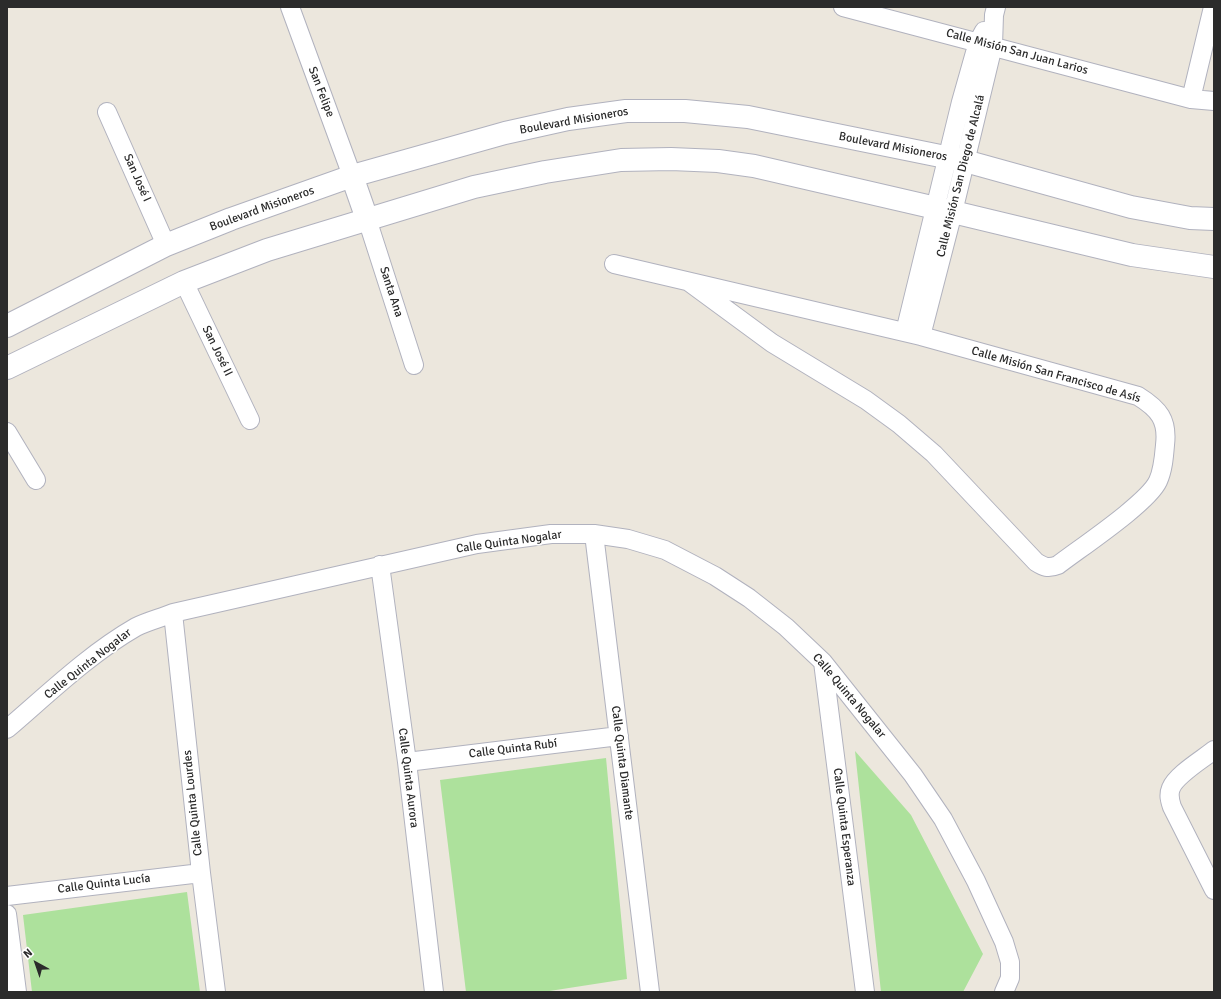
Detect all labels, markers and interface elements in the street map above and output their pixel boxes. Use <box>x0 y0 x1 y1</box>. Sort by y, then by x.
street label: Calle Misión San Juan Larios <box>944 26 1090 78</box>
street label: San Felipe <box>305 65 337 119</box>
street label: Calle Misión San Diego de Alcalá <box>934 93 988 259</box>
street label: Boulevard Misioneros <box>519 104 629 138</box>
street label: Boulevard Misioneros <box>838 129 948 165</box>
street label: San José I <box>120 152 154 204</box>
street label: Boulevard Misioneros <box>208 183 316 235</box>
street label: Santa Ana <box>376 265 406 319</box>
street label: San José II <box>199 323 235 379</box>
street label: Calle Misión San Francisco de Asís <box>970 344 1142 406</box>
street label: Calle Quinta Nogalar <box>455 527 563 557</box>
street label: Calle Quinta Nogalar <box>42 626 134 702</box>
street label: Calle Quinta Nogalar <box>809 651 889 741</box>
street label: Calle Quinta Diamante <box>608 705 636 821</box>
street label: Calle Quinta Aurora <box>395 727 421 829</box>
street label: Calle Quinta Rubí <box>468 736 558 762</box>
street label: Calle Quinta Lourdes <box>180 749 206 857</box>
street label: Calle Quinta Esperanza <box>830 767 858 887</box>
street label: Calle Quinta Lucía <box>57 871 151 897</box>
north arrow <box>16 943 56 983</box>
text: N <box>21 946 35 961</box>

